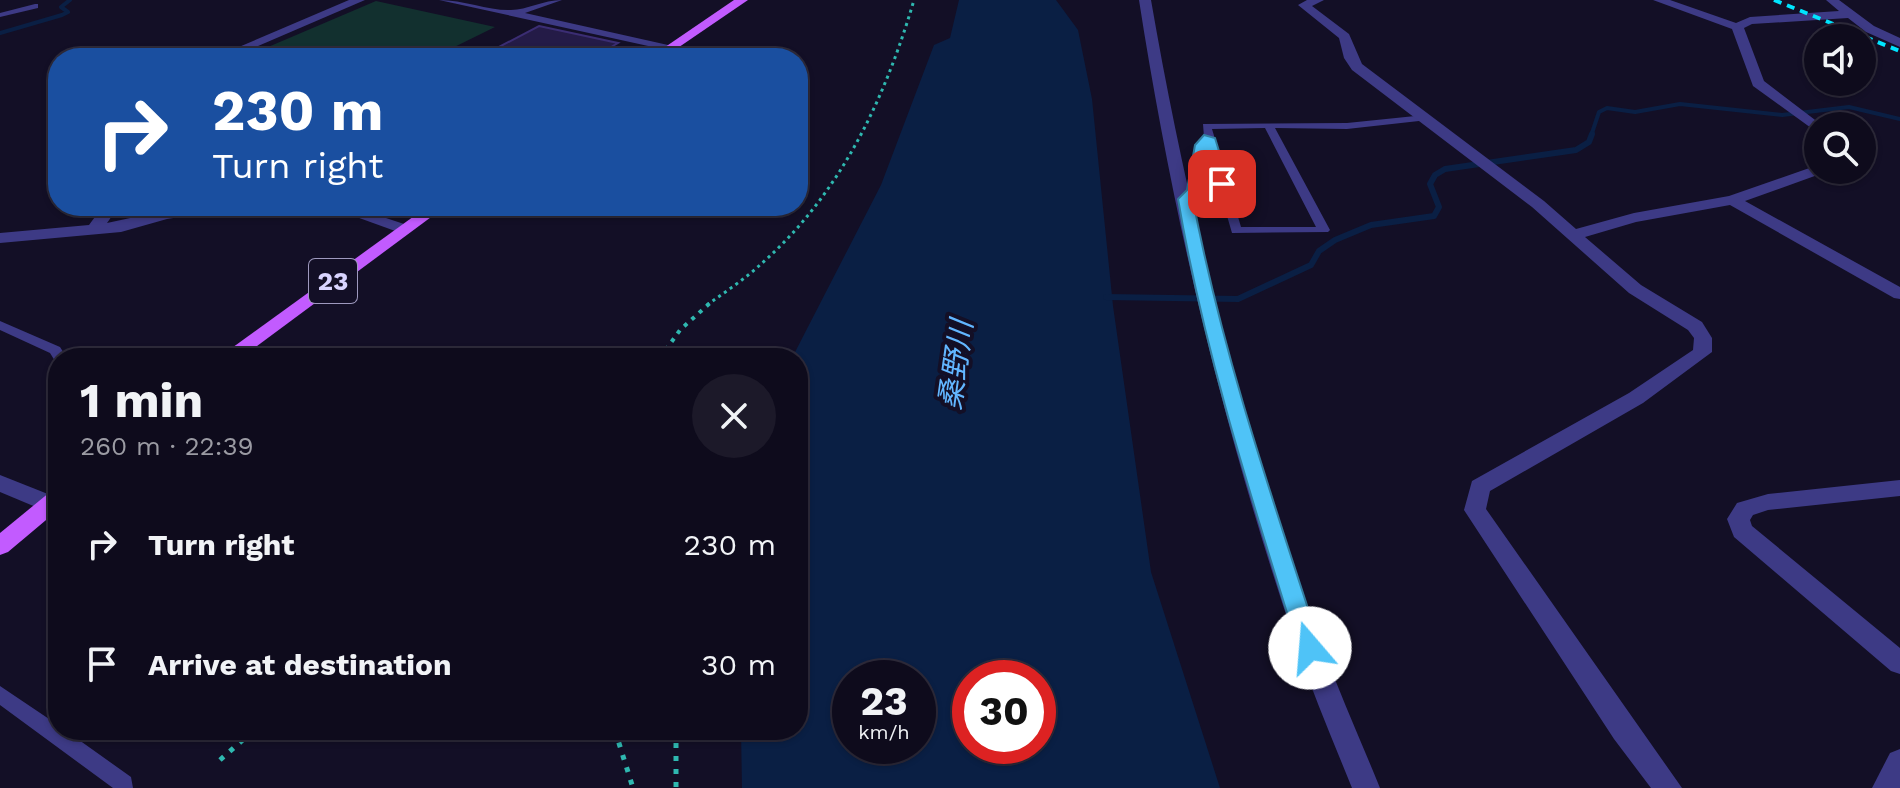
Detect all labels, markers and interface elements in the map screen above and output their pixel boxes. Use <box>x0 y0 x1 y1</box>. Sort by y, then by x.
map controls <box>1804 24 1876 184</box>
button: sound <box>1804 24 1876 96</box>
text: 230 m <box>212 78 383 144</box>
icon: right <box>80 80 184 184</box>
button: search <box>1804 112 1876 184</box>
text: Turn right <box>212 145 383 187</box>
pin <box>1188 150 1256 218</box>
icon: arrive <box>1200 162 1244 206</box>
road number: 23 <box>309 259 357 303</box>
water label: 桑野川 <box>932 315 980 412</box>
text: 1 min <box>80 372 203 429</box>
button: close <box>692 374 776 458</box>
text: 260 m · 22:39 <box>80 431 254 461</box>
icon: right <box>80 522 124 566</box>
text: Turn right <box>148 527 294 562</box>
text: 230 m <box>684 527 776 562</box>
position arrow <box>1268 606 1352 690</box>
icon: arrive <box>80 642 124 686</box>
text: Arrive at destination <box>148 647 452 682</box>
text: 30 m <box>701 647 776 682</box>
speed limit sign: 30 <box>952 660 1056 764</box>
text: 23 <box>860 678 908 725</box>
text: km/h <box>858 720 910 744</box>

